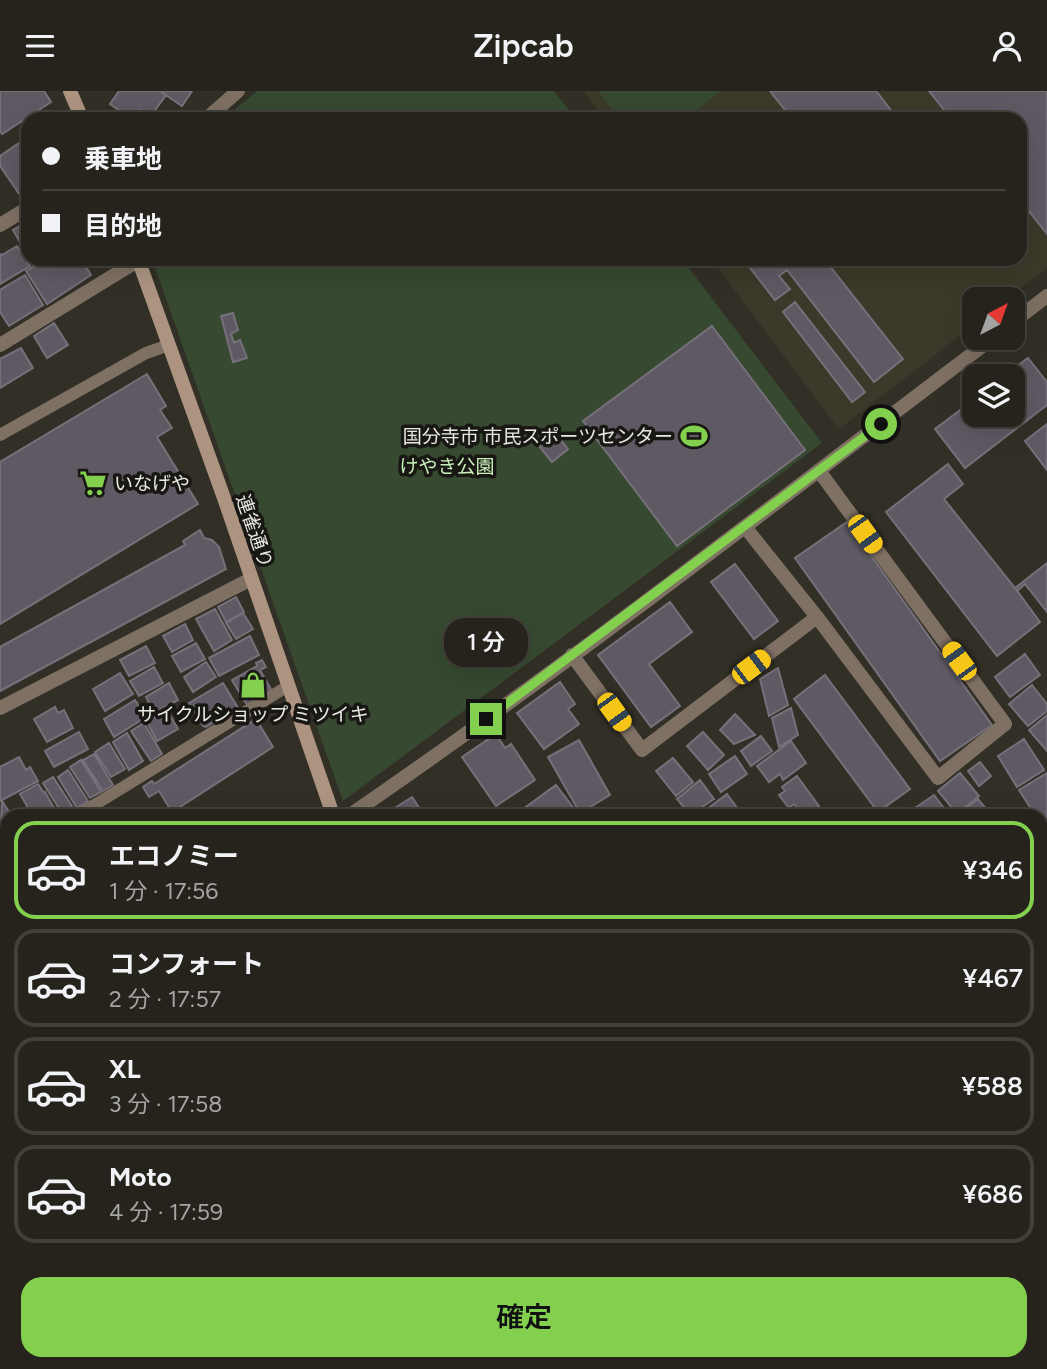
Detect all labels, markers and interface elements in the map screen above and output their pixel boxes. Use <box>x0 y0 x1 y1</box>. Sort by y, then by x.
icon: menu <box>21 27 59 65</box>
text: Zipcab <box>473 27 574 65</box>
icon: person <box>988 27 1026 65</box>
text: 乗車地 <box>84 143 162 175</box>
text: 目的地 <box>84 210 162 242</box>
north arrow <box>962 287 1026 350</box>
map controls <box>962 287 1025 427</box>
button: layers <box>962 364 1025 427</box>
route start <box>865 408 897 440</box>
sports icon: 国分寺市 市民スポーツセンター <box>679 421 709 451</box>
place label: 国分寺市 市民スポーツセンター <box>403 425 673 448</box>
park label: けやき公園 <box>399 455 495 478</box>
supermarket icon: いなげや <box>78 468 108 498</box>
place label: いなげや <box>114 472 190 495</box>
street label: 連雀通り <box>231 491 278 571</box>
car <box>845 511 886 557</box>
callout: 1 分 <box>444 617 528 667</box>
text: 1 分 <box>467 628 505 656</box>
car <box>939 638 980 684</box>
car <box>728 646 775 688</box>
shop icon: サイクルショップ ミツイキ <box>238 670 268 700</box>
car <box>594 689 635 735</box>
place label: サイクルショップ ミツイキ <box>137 703 369 726</box>
route end <box>470 703 502 735</box>
icon: car <box>25 839 88 902</box>
text: エコノミー <box>109 840 239 872</box>
text: ¥346 <box>962 854 1023 886</box>
text: 1 分 · 17:56 <box>109 877 218 905</box>
icon: car <box>25 947 88 1010</box>
text: コンフォート <box>109 948 264 980</box>
text: ¥467 <box>963 962 1023 994</box>
text: 2 分 · 17:57 <box>109 985 221 1013</box>
text: XL <box>109 1053 141 1085</box>
icon: car <box>25 1055 88 1118</box>
text: ¥588 <box>961 1070 1023 1102</box>
text: 3 分 · 17:58 <box>109 1090 222 1118</box>
text: Moto <box>109 1161 172 1193</box>
icon: car <box>25 1163 88 1226</box>
text: ¥686 <box>962 1178 1023 1210</box>
text: 4 分 · 17:59 <box>109 1198 223 1226</box>
button: 確定 <box>21 1277 1027 1357</box>

